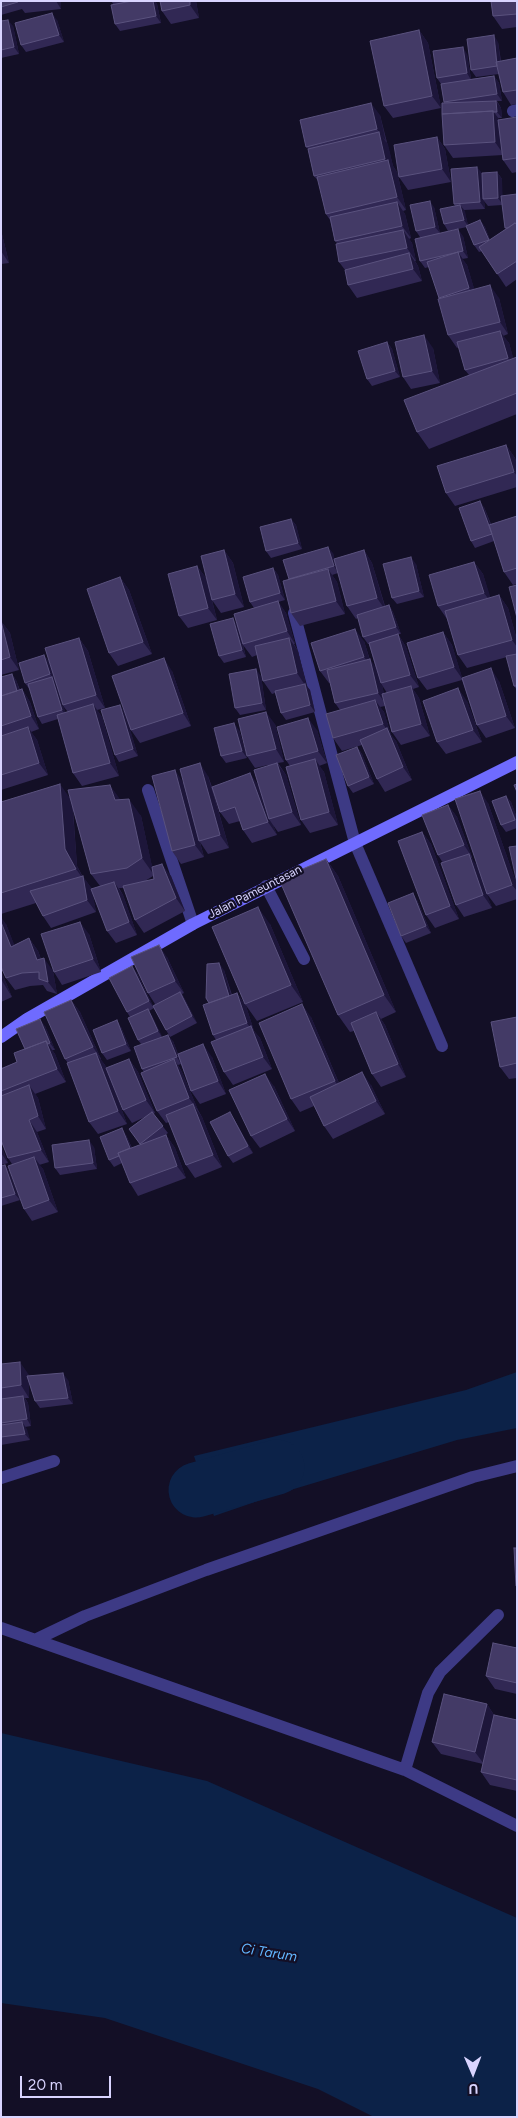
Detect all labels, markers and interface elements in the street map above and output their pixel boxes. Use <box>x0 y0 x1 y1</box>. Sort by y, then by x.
street label: Jalan Pameuntasan <box>206 862 304 922</box>
water label: Ci Tarum <box>240 1940 298 1966</box>
north arrow <box>448 2048 498 2098</box>
scale bar <box>22 2066 114 2098</box>
text: 20 m <box>28 2076 62 2094</box>
text: U <box>468 2080 478 2097</box>

